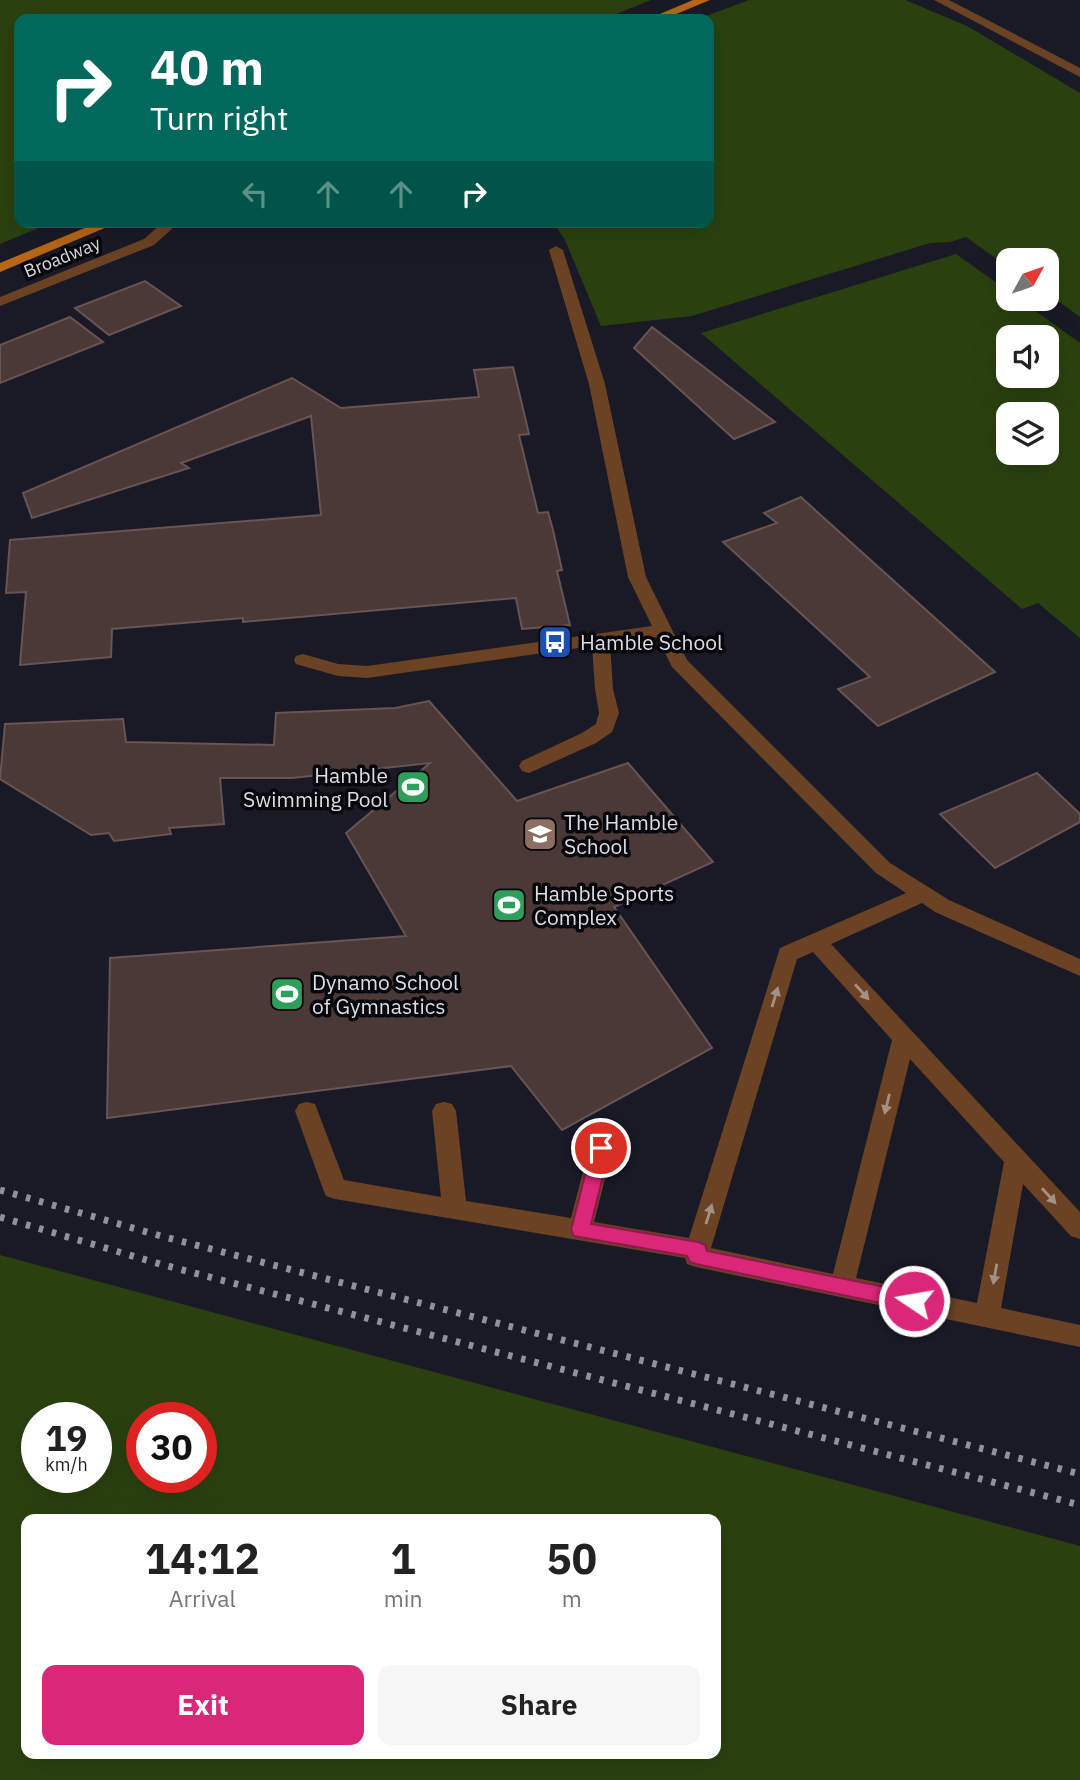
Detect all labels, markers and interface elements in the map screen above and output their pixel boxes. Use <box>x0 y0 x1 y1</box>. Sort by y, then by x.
text: 40 m <box>150 35 264 98</box>
icon: right <box>35 42 126 133</box>
text: Turn right <box>150 97 288 139</box>
icon: left <box>236 175 274 213</box>
icon: ahead <box>309 175 347 213</box>
icon: ahead <box>382 175 420 213</box>
icon: right <box>455 175 493 213</box>
street label: Broadway <box>20 231 104 283</box>
north arrow <box>996 248 1059 312</box>
map controls <box>996 248 1059 465</box>
button: sound <box>996 325 1059 388</box>
button: layers <box>996 402 1059 465</box>
bus stop icon: Hamble School <box>536 623 574 661</box>
place label: Hamble School <box>580 628 723 656</box>
place label: Hamble Swimming Pool <box>243 761 388 813</box>
sports icon: Hamble Swimming Pool <box>394 768 432 806</box>
place label: The Hamble School <box>564 808 678 860</box>
school or university icon: The Hamble School <box>521 815 559 853</box>
place label: Hamble Sports Complex <box>534 879 674 931</box>
sports icon: Hamble Sports Complex <box>490 886 528 924</box>
place label: Dynamo School of Gymnastics <box>312 968 459 1020</box>
sports icon: Dynamo School of Gymnastics <box>268 975 306 1013</box>
one-way arrow <box>854 983 870 1001</box>
one-way arrow <box>770 986 781 1007</box>
one-way arrow <box>881 1093 892 1115</box>
pin <box>571 1118 631 1178</box>
icon: arrive <box>582 1129 620 1167</box>
one-way arrow <box>1041 1187 1057 1204</box>
one-way arrow <box>704 1204 714 1225</box>
one-way arrow <box>989 1263 1000 1285</box>
position arrow <box>877 1264 951 1338</box>
speed limit sign: 30 <box>126 1402 217 1493</box>
text: 19 <box>45 1415 88 1461</box>
text: km/h <box>45 1453 88 1476</box>
text: 14:12 <box>145 1531 260 1586</box>
text: 1 <box>391 1531 416 1586</box>
text: 50 <box>547 1531 597 1586</box>
text: Arrival <box>169 1583 236 1613</box>
text: min <box>384 1583 423 1613</box>
text: m <box>562 1583 582 1613</box>
button: Exit <box>42 1665 364 1745</box>
button: Share <box>378 1665 700 1745</box>

